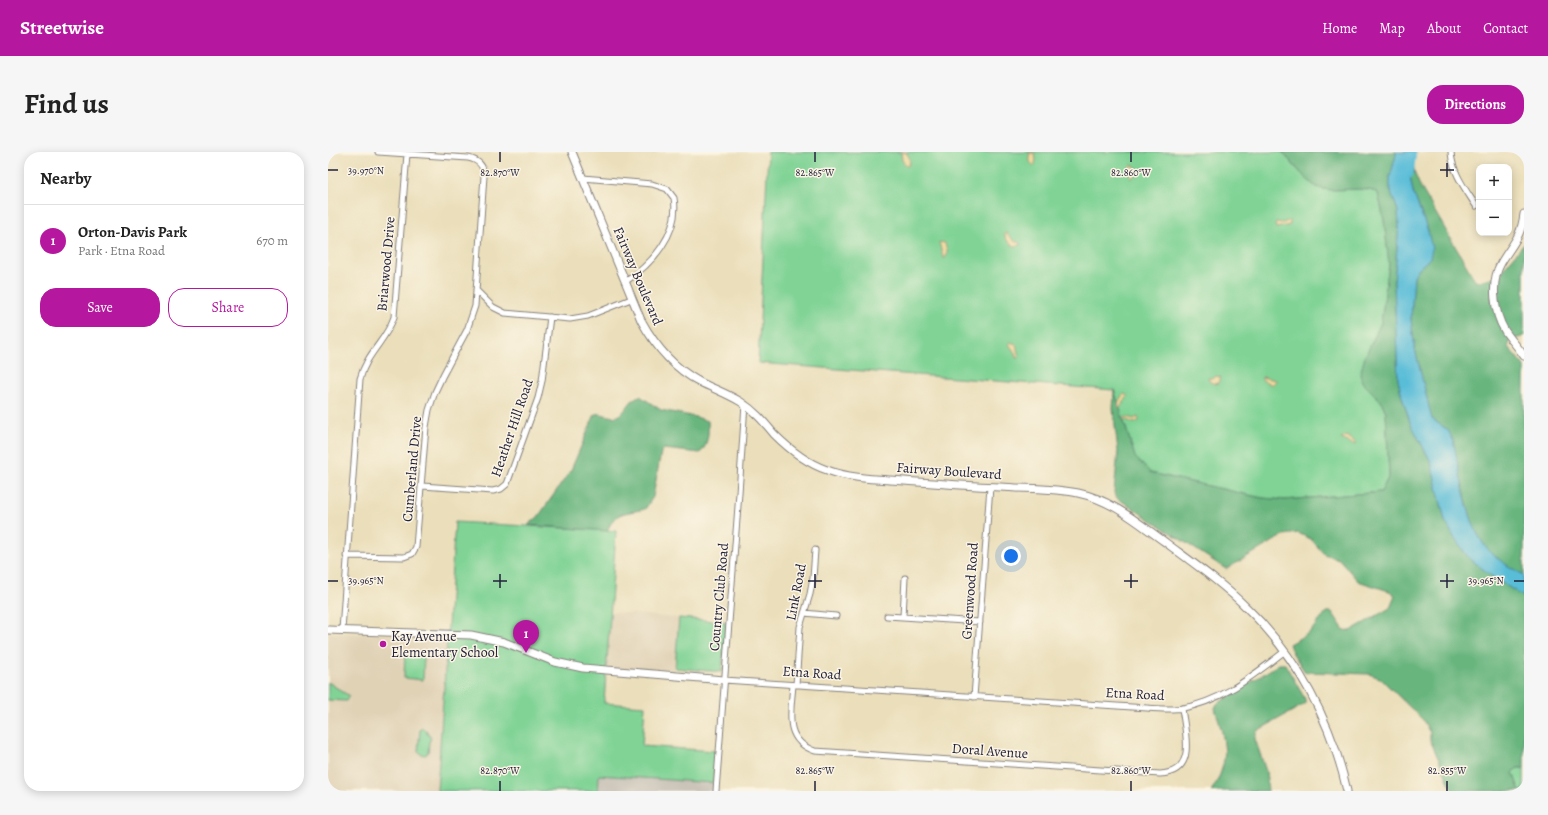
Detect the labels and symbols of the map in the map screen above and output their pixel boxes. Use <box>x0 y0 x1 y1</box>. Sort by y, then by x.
text: 39.970°N <box>348 164 384 177</box>
text: 82.870°W <box>480 166 520 179</box>
text: 82.865°W <box>796 166 835 179</box>
text: 82.860°W <box>1111 166 1152 179</box>
street label: Briarwood Drive <box>372 216 400 312</box>
street label: Fairway Boulevard <box>609 224 667 329</box>
street label: Heather Hill Road <box>486 376 538 480</box>
street label: Cumberland Drive <box>398 415 426 523</box>
street label: Fairway Boulevard <box>896 458 1003 484</box>
street label: Greenwood Road <box>957 541 983 640</box>
street label: Country Club Road <box>705 542 733 652</box>
your location <box>1001 546 1021 566</box>
street label: Link Road <box>781 561 811 622</box>
text: 39.965°N <box>348 574 384 587</box>
text: 39.965°N <box>1468 574 1504 587</box>
pin: 1 <box>513 620 539 653</box>
place label: Kay Avenue Elementary School <box>391 627 499 662</box>
marker: Kay Avenue Elementary School <box>378 639 388 649</box>
street label: Etna Road <box>782 661 843 685</box>
street label: Etna Road <box>1105 683 1165 705</box>
street label: Doral Avenue <box>951 739 1029 763</box>
text: 82.870°W <box>480 764 520 777</box>
text: 82.865°W <box>796 764 835 777</box>
text: 82.860°W <box>1111 764 1152 777</box>
text: 82.855°W <box>1428 764 1467 777</box>

